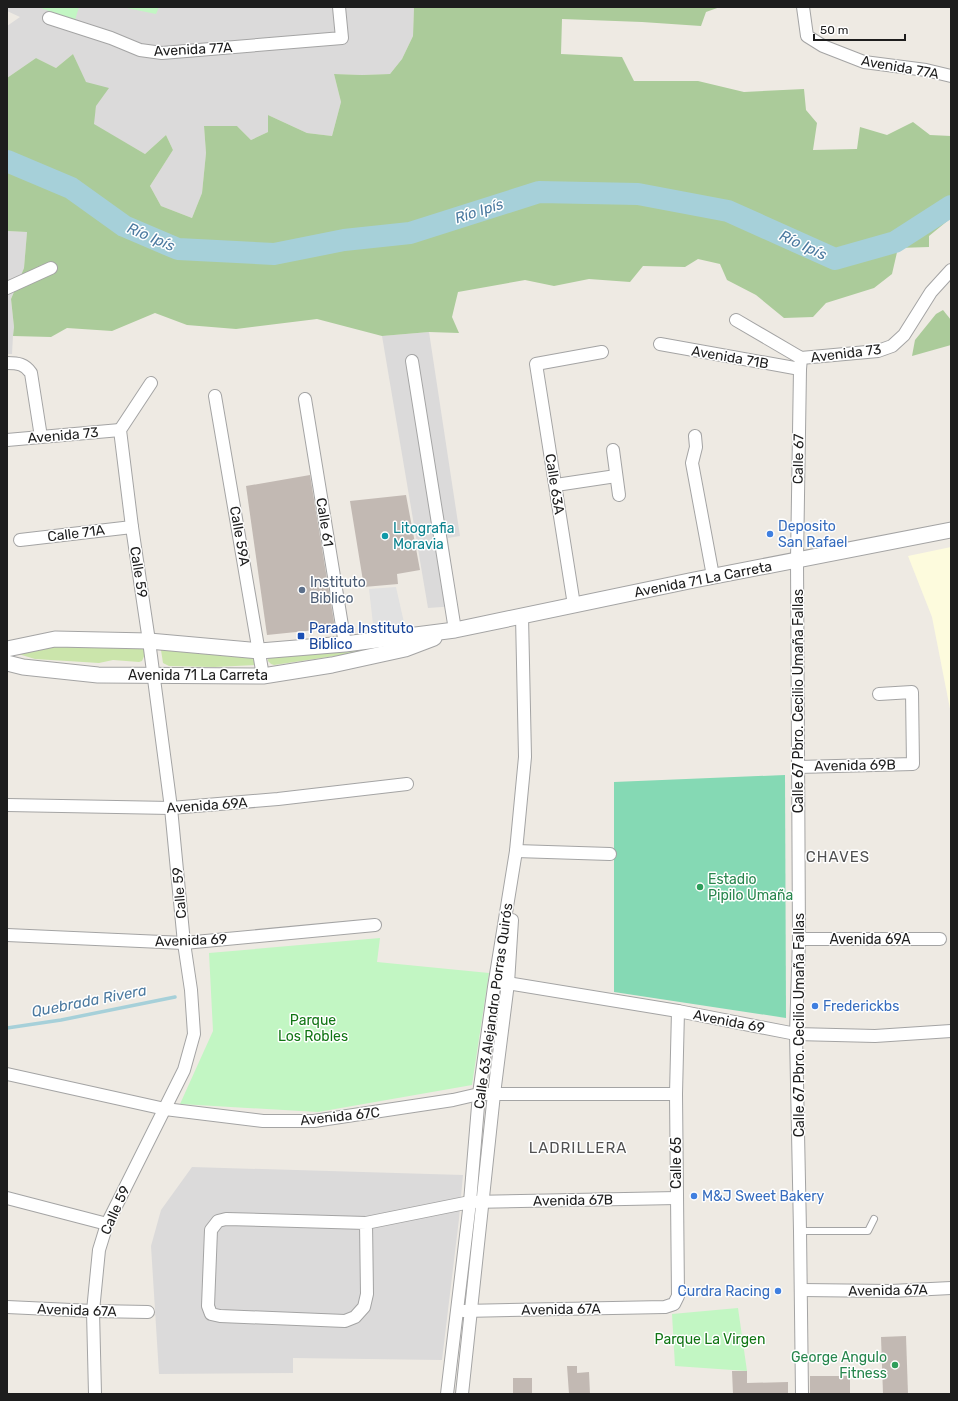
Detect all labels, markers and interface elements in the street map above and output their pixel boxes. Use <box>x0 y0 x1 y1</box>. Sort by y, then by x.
scale bar <box>814 16 905 42</box>
text: 50 m <box>820 23 848 37</box>
street label: Avenida 77A <box>153 39 233 60</box>
street label: Avenida 77A <box>860 52 941 83</box>
water label: Río Ipís <box>452 195 506 227</box>
water label: Río Ipís <box>124 219 178 255</box>
water label: Río Ipís <box>776 226 830 264</box>
street label: Avenida 73 <box>810 341 882 366</box>
street label: Avenida 71B <box>690 342 770 373</box>
street label: Avenida 73 <box>27 424 99 447</box>
street label: Calle 67 <box>790 434 807 484</box>
street label: Calle 63A <box>541 452 568 516</box>
street label: Calle 61 <box>312 496 337 548</box>
street label: Calle 59A <box>226 505 253 568</box>
place label: Deposito San Rafael <box>778 518 847 551</box>
place label: Litografia Moravia <box>393 520 454 553</box>
street label: Calle 71A <box>46 521 106 545</box>
marker: Deposito San Rafael <box>765 529 775 539</box>
marker: Litografia Moravia <box>380 531 390 541</box>
street label: Calle 59 <box>126 545 151 599</box>
street label: Avenida 71 La Carreta <box>633 558 773 601</box>
place label: Instituto Biblico <box>310 574 366 607</box>
marker: Instituto Biblico <box>297 585 307 595</box>
street label: Calle 67 Pbro. Cecilio Umaña Fallas <box>790 589 807 813</box>
place label: Parada Instituto Biblico <box>309 620 414 653</box>
marker: Parada Instituto Biblico <box>296 631 306 641</box>
street label: Avenida 71 La Carreta <box>128 667 268 684</box>
street label: Avenida 69B <box>814 756 896 775</box>
street label: Avenida 69A <box>166 794 249 817</box>
district label: CHAVES <box>806 848 870 866</box>
street label: Calle 59 <box>169 866 190 919</box>
place label: Estadio Pipilo Umaña <box>708 871 793 904</box>
marker: Estadio Pipilo Umaña <box>695 882 705 892</box>
street label: Calle 63 Alejandro Porras Quirós <box>471 902 516 1110</box>
street label: Calle 67 Pbro. Cecilio Umaña Fallas <box>791 913 808 1137</box>
street label: Avenida 69 <box>155 931 227 950</box>
street label: Avenida 69A <box>829 931 911 948</box>
water label: Quebrada Rivera <box>30 981 148 1021</box>
place label: Frederickbs <box>823 998 899 1015</box>
marker: Frederickbs <box>810 1001 820 1011</box>
street label: Avenida 69 <box>692 1006 766 1037</box>
park label: Parque Los Robles <box>278 1012 348 1045</box>
street label: Avenida 67C <box>299 1104 381 1129</box>
street label: Calle 65 <box>668 1137 685 1189</box>
district label: LADRILLERA <box>529 1139 627 1157</box>
street label: Calle 59 <box>97 1183 134 1237</box>
place label: M&J Sweet Bakery <box>702 1188 825 1205</box>
street label: Avenida 67B <box>533 1191 613 1210</box>
marker: M&J Sweet Bakery <box>689 1191 699 1201</box>
street label: Avenida 67A <box>848 1281 929 1300</box>
place label: Curdra Racing <box>678 1283 770 1300</box>
marker: Curdra Racing <box>773 1286 783 1296</box>
street label: Avenida 67A <box>521 1300 602 1319</box>
street label: Avenida 67A <box>37 1301 118 1320</box>
park label: Parque La Virgen <box>655 1331 765 1348</box>
place label: George Angulo Fitness <box>791 1349 887 1382</box>
marker: George Angulo Fitness <box>890 1360 900 1370</box>

